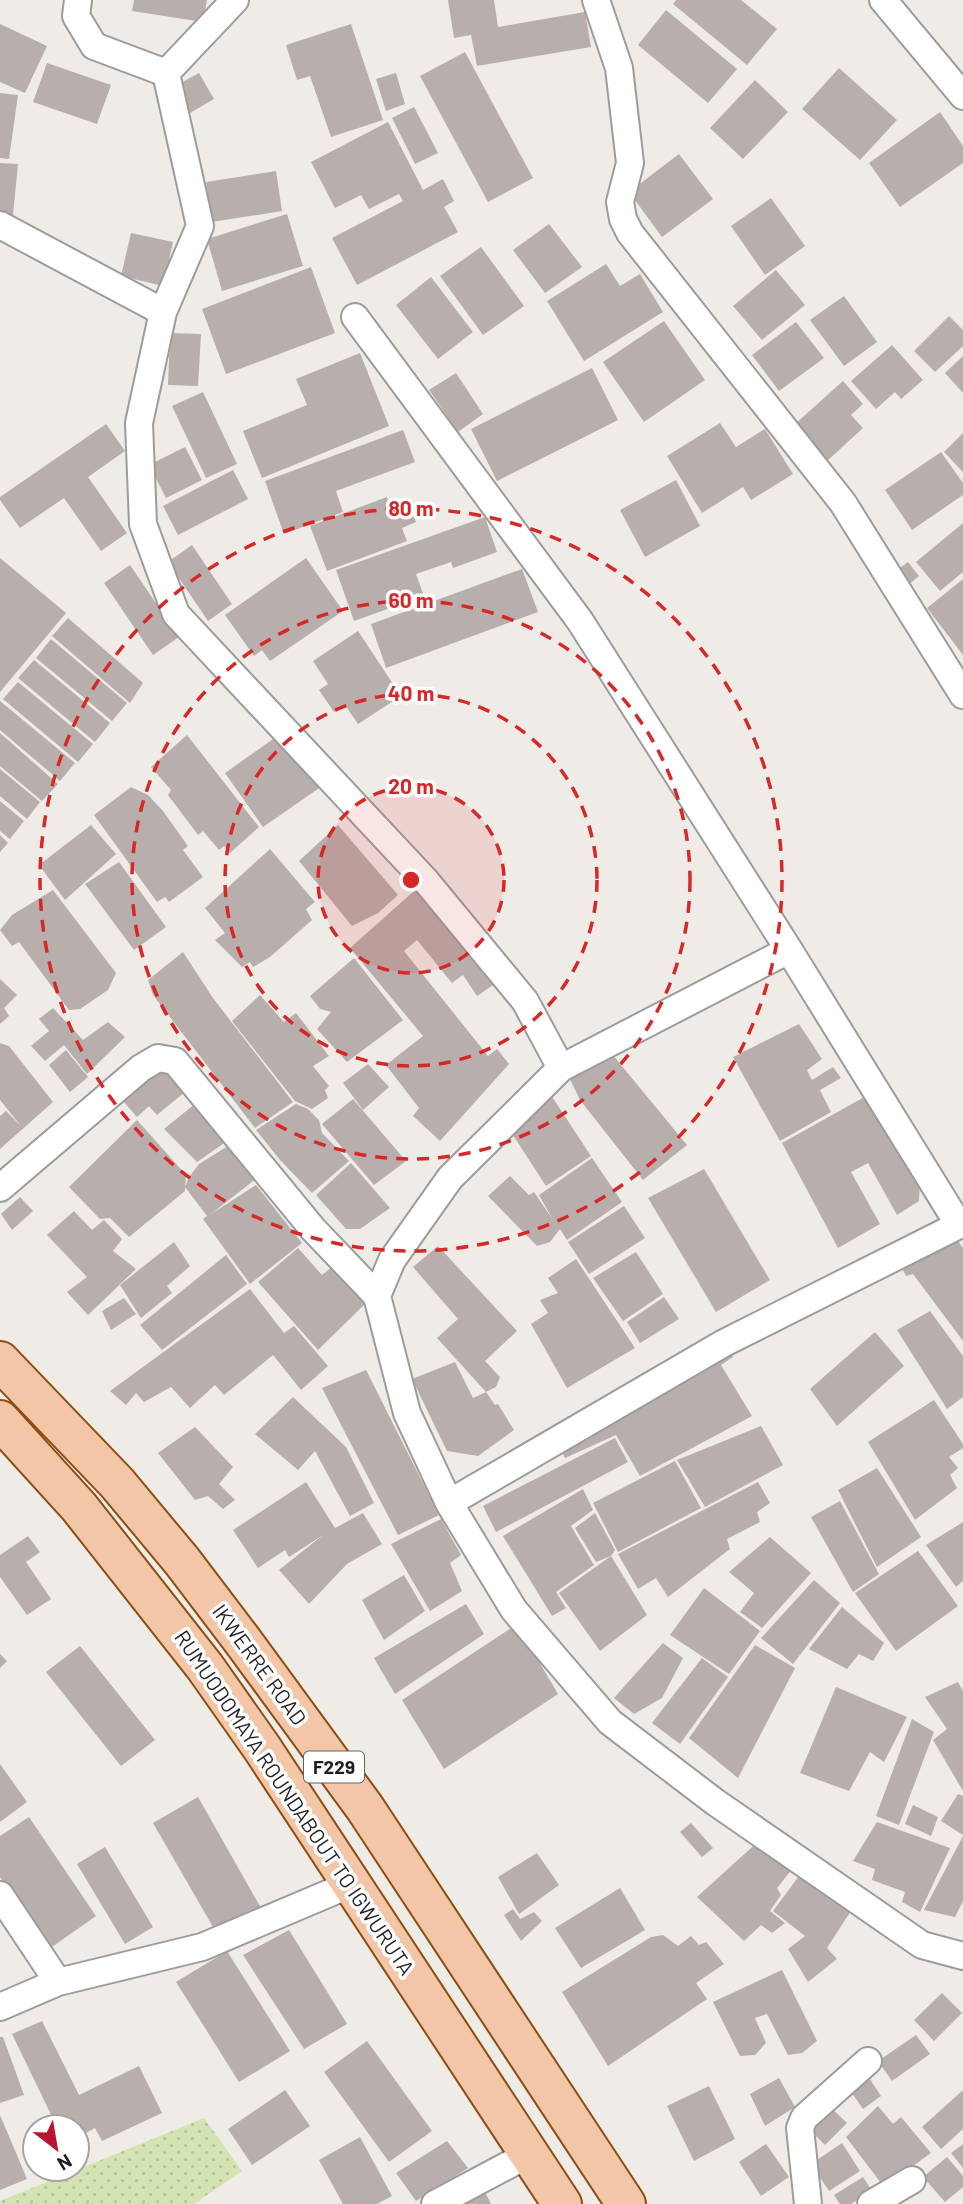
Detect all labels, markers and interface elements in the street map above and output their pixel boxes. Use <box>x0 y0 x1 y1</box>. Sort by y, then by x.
text: 80 m <box>388 495 434 520</box>
text: 60 m <box>389 587 433 612</box>
text: 40 m <box>388 680 434 705</box>
text: 20 m <box>388 773 434 798</box>
centre of rings <box>399 868 423 892</box>
street label: IKWERRE ROAD <box>208 1599 312 1729</box>
street label: RUMUODOMAYA ROUNDABOUT TO IGWURUTA <box>170 1625 420 1979</box>
road number: F229 <box>304 1751 364 1782</box>
north arrow <box>21 2113 91 2183</box>
text: N <box>54 2150 76 2176</box>

